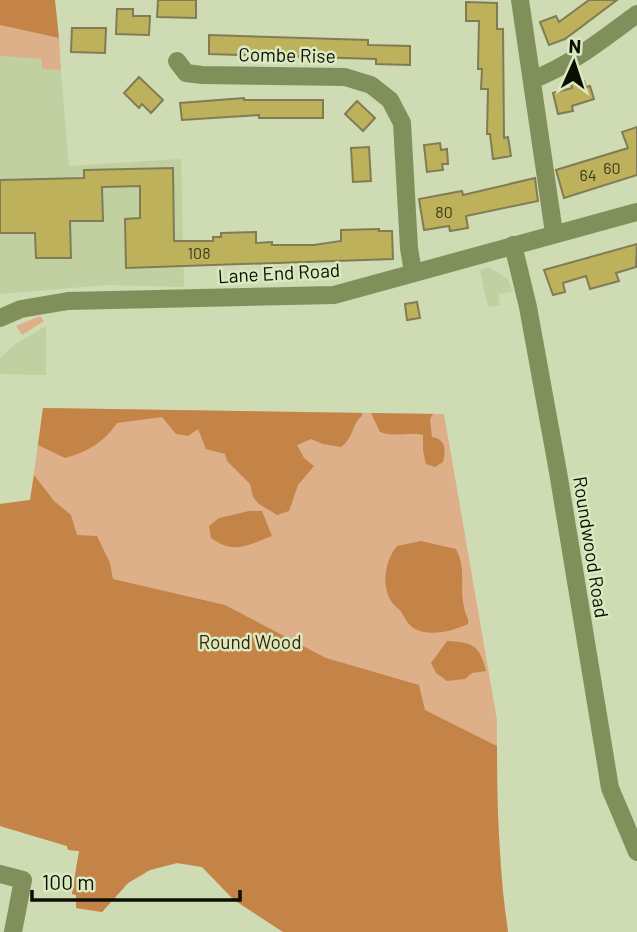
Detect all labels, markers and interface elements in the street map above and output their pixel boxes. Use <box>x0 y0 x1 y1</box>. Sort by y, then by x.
north arrow <box>539 28 609 98</box>
text: N <box>568 34 582 57</box>
street label: Combe Rise <box>238 42 336 67</box>
house number: 60 <box>603 158 621 177</box>
house number: 64 <box>579 165 597 184</box>
house number: 80 <box>435 202 453 221</box>
house number: 108 <box>188 243 210 262</box>
street label: Lane End Road <box>217 258 341 287</box>
street label: Roundwood Road <box>569 475 614 619</box>
park label: Round Wood <box>198 630 302 653</box>
scale bar <box>32 858 240 902</box>
text: 100 m <box>42 869 95 894</box>

